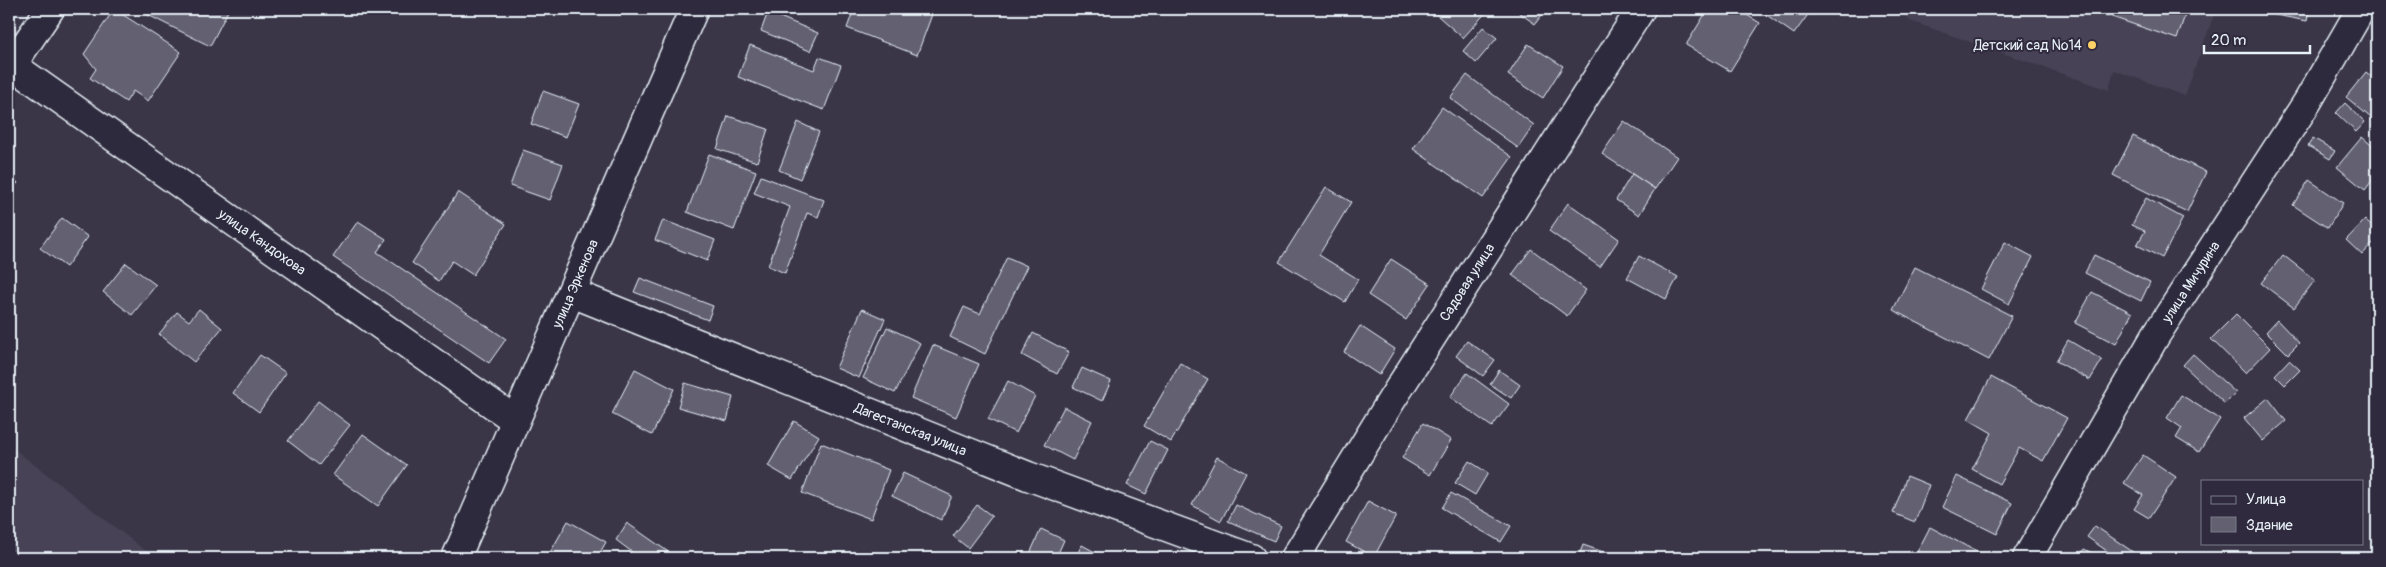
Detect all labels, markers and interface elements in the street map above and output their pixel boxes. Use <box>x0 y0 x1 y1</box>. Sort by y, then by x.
scale bar <box>2204 22 2310 54</box>
text: 20 m <box>2211 31 2246 50</box>
place label: Детский сад №14 <box>1973 37 2082 54</box>
marker: Детский сад №14 <box>2086 39 2098 51</box>
street label: улица Кандохова <box>214 205 309 279</box>
street label: улица Эркенова <box>548 237 602 332</box>
street label: улица Мичурина <box>2158 238 2224 327</box>
street label: Садовая улица <box>1436 240 1498 325</box>
street label: Дагестанская улица <box>851 399 969 460</box>
legend <box>2201 480 2364 544</box>
text: Улица <box>2246 490 2286 509</box>
text: Здание <box>2246 516 2293 535</box>

